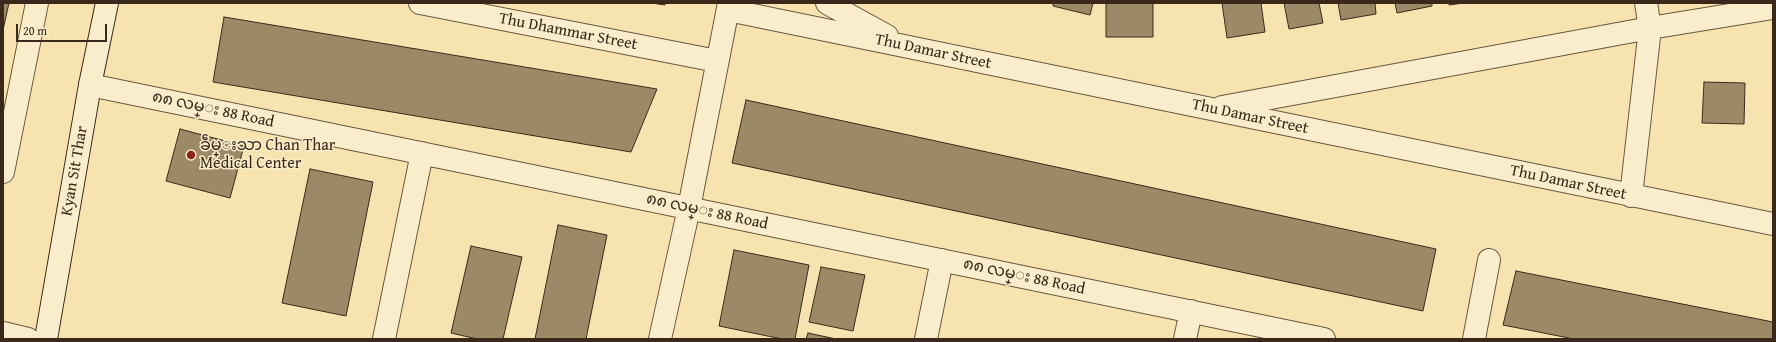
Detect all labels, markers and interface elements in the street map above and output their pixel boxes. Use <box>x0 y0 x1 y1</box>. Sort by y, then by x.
street label: Thu Dhammar Street <box>497 9 639 55</box>
scale bar <box>18 16 109 42</box>
text: 20 m <box>23 22 47 39</box>
street label: Thu Damar Street <box>873 30 993 74</box>
street label: ၈၈ လမ္း 88 Road <box>150 88 276 132</box>
street label: Thu Damar Street <box>1190 95 1310 139</box>
street label: Kyan Sit Thar <box>58 125 92 217</box>
place label: ခဵမ္းသာ Chan Thar Medical Center <box>200 136 335 174</box>
marker: ခဵမ္းသာ Chan Thar Medical Center <box>185 149 197 161</box>
street label: Thu Damar Street <box>1508 161 1628 205</box>
street label: ၈၈ လမ္း 88 Road <box>644 190 770 234</box>
street label: ၈၈ လမ္း 88 Road <box>961 255 1087 299</box>

